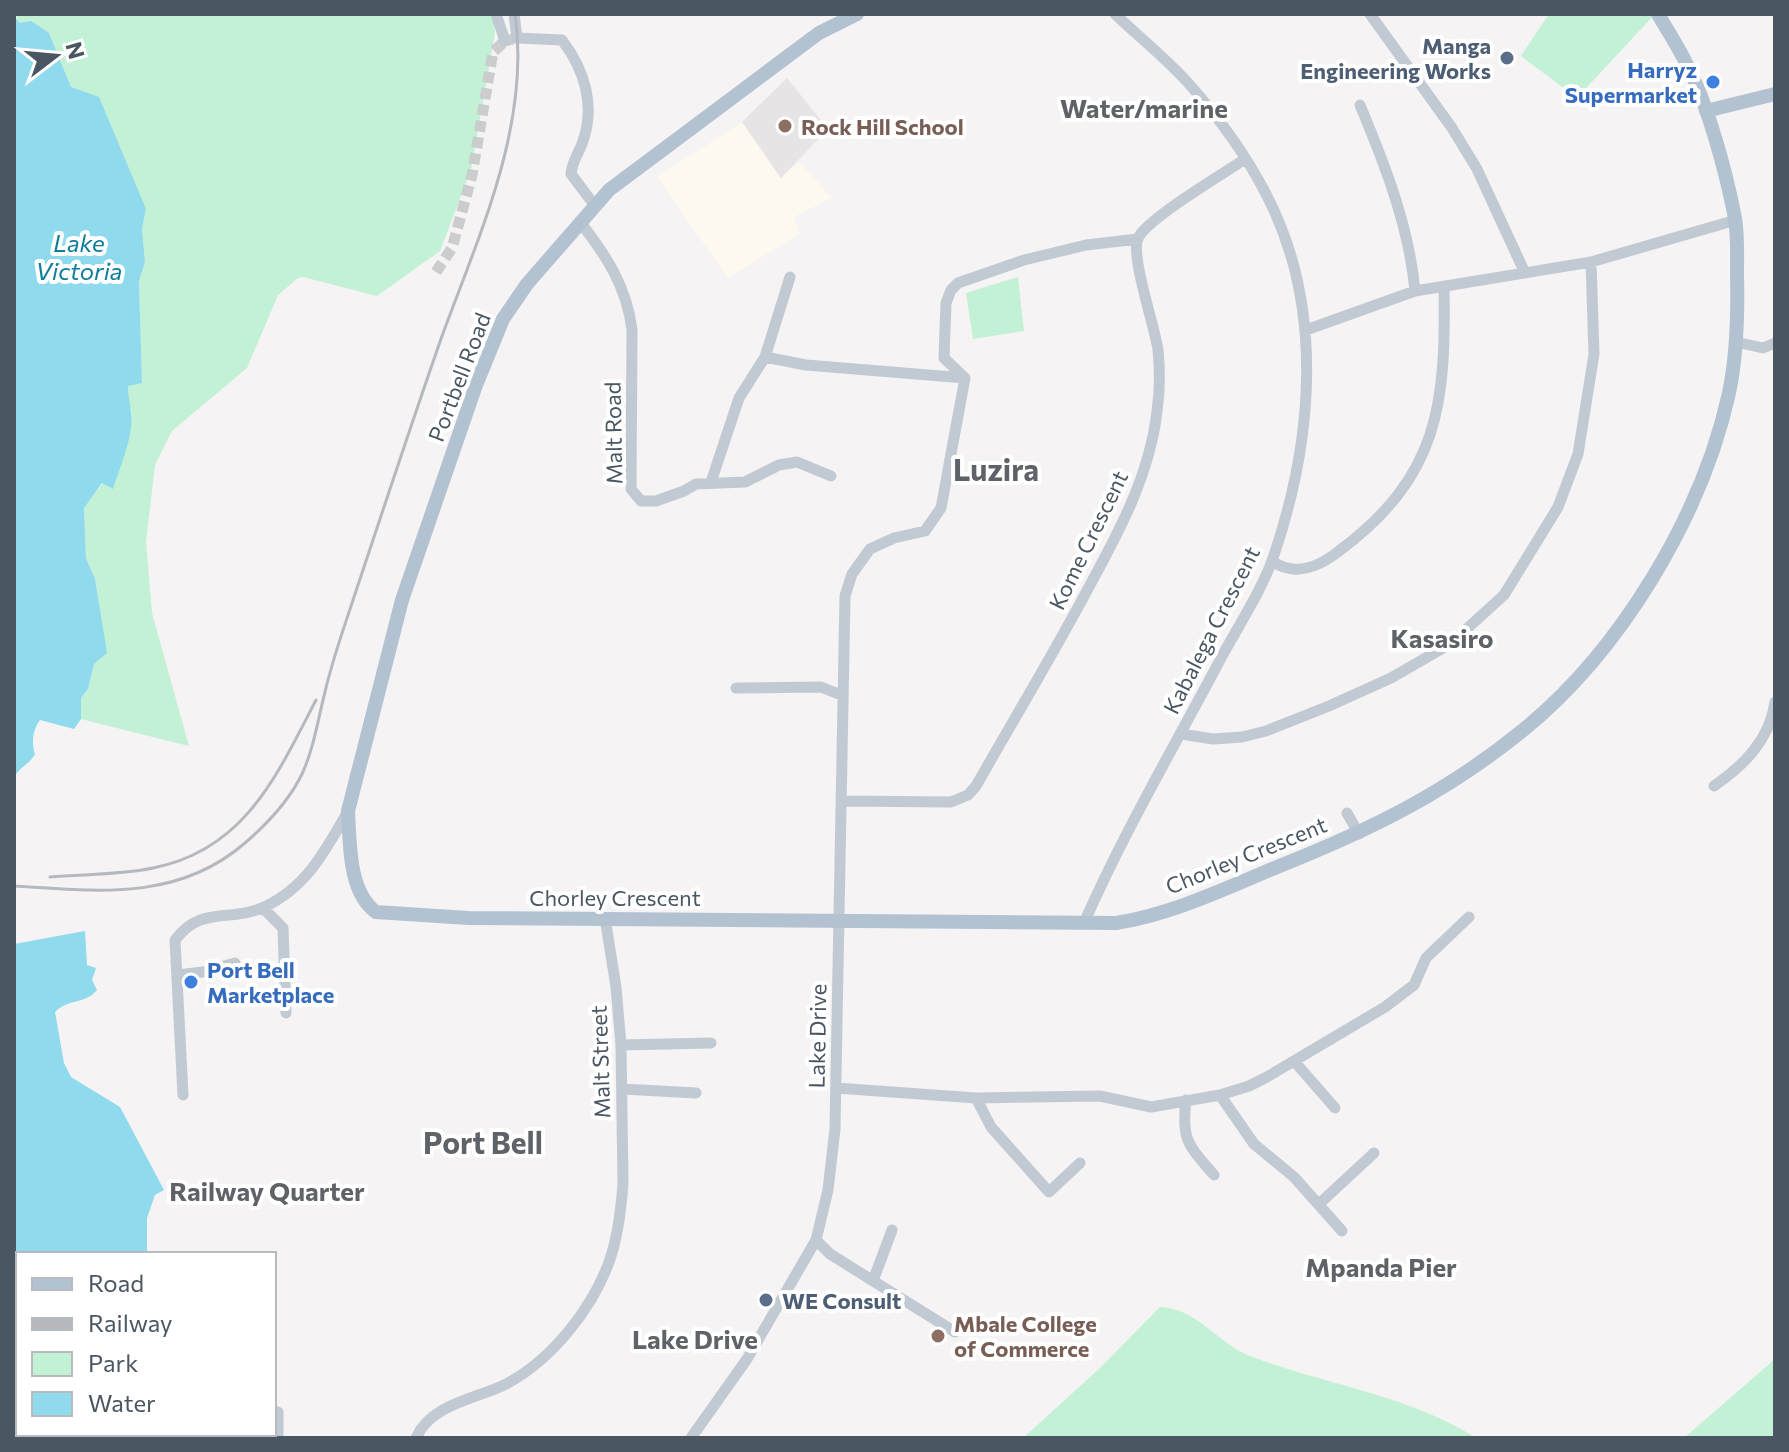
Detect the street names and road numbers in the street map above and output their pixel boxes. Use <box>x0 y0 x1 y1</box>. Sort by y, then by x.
street label: Portbell Road <box>422 309 496 445</box>
street label: Malt Road <box>599 381 627 485</box>
street label: Kome Crescent <box>1043 466 1133 614</box>
street label: Kabalega Crescent <box>1157 542 1265 718</box>
street label: Chorley Crescent <box>1162 810 1330 900</box>
street label: Chorley Crescent <box>529 884 701 911</box>
street label: Lake Drive <box>803 984 831 1088</box>
street label: Malt Street <box>585 1005 615 1119</box>

